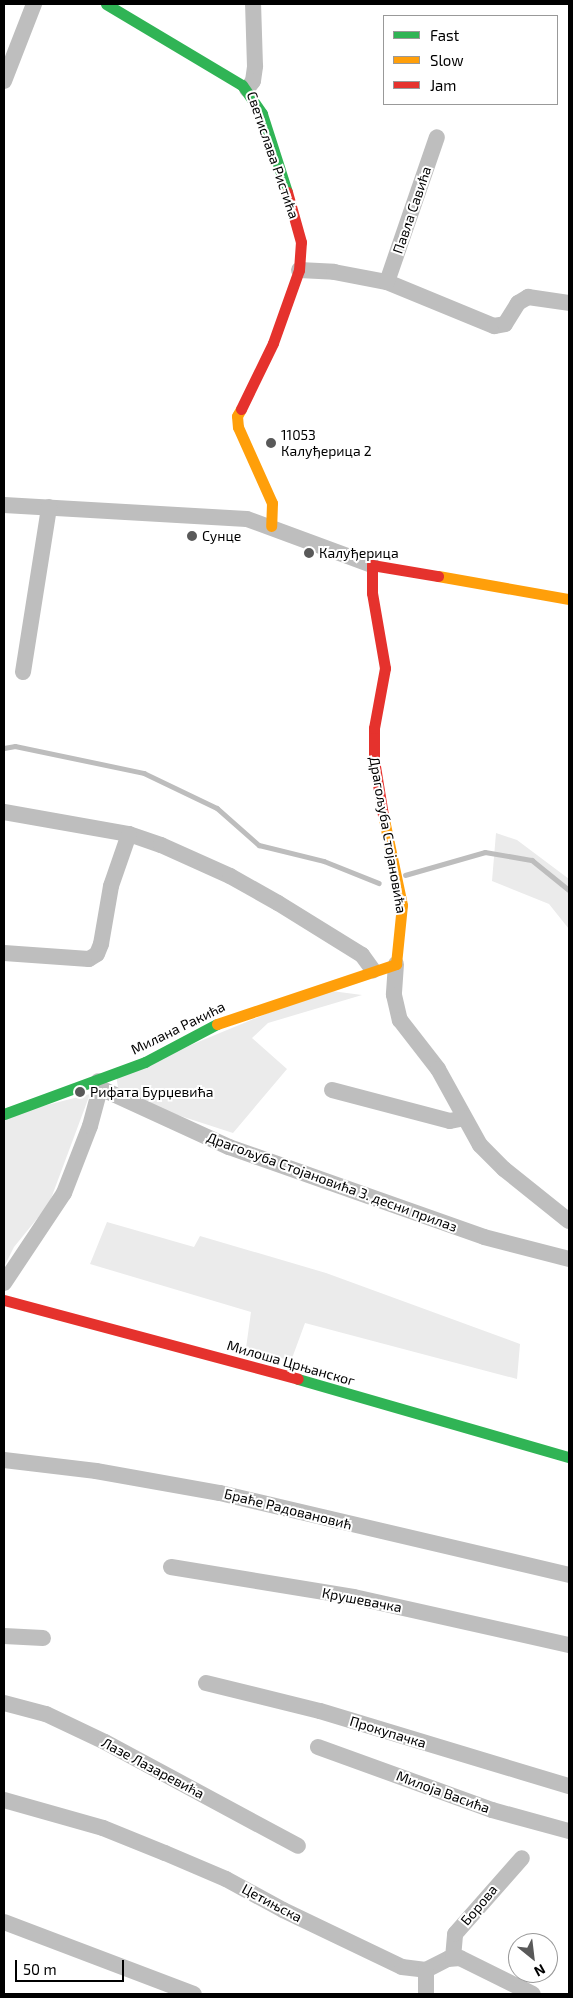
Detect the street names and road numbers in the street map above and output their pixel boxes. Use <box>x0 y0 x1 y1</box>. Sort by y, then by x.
street label: Светислава Ристића <box>243 89 303 221</box>
street label: Павла Савића <box>389 164 435 256</box>
street label: Драгољуба Стојановића <box>366 755 410 915</box>
street label: Милана Ракића <box>128 998 228 1058</box>
street label: Драгољуба Стојановића 3. десни прилаз <box>205 1129 459 1235</box>
street label: Милоша Црњанског <box>225 1337 357 1389</box>
street label: Браће Радовановић <box>222 1485 354 1533</box>
street label: Крушевачка <box>321 1584 403 1616</box>
street label: Прокупачка <box>348 1712 428 1752</box>
street label: Лазе Лазаревића <box>99 1734 207 1802</box>
street label: Милоја Васића <box>394 1767 492 1817</box>
street label: Цетињска <box>239 1880 305 1926</box>
street label: Борова <box>457 1881 501 1929</box>

